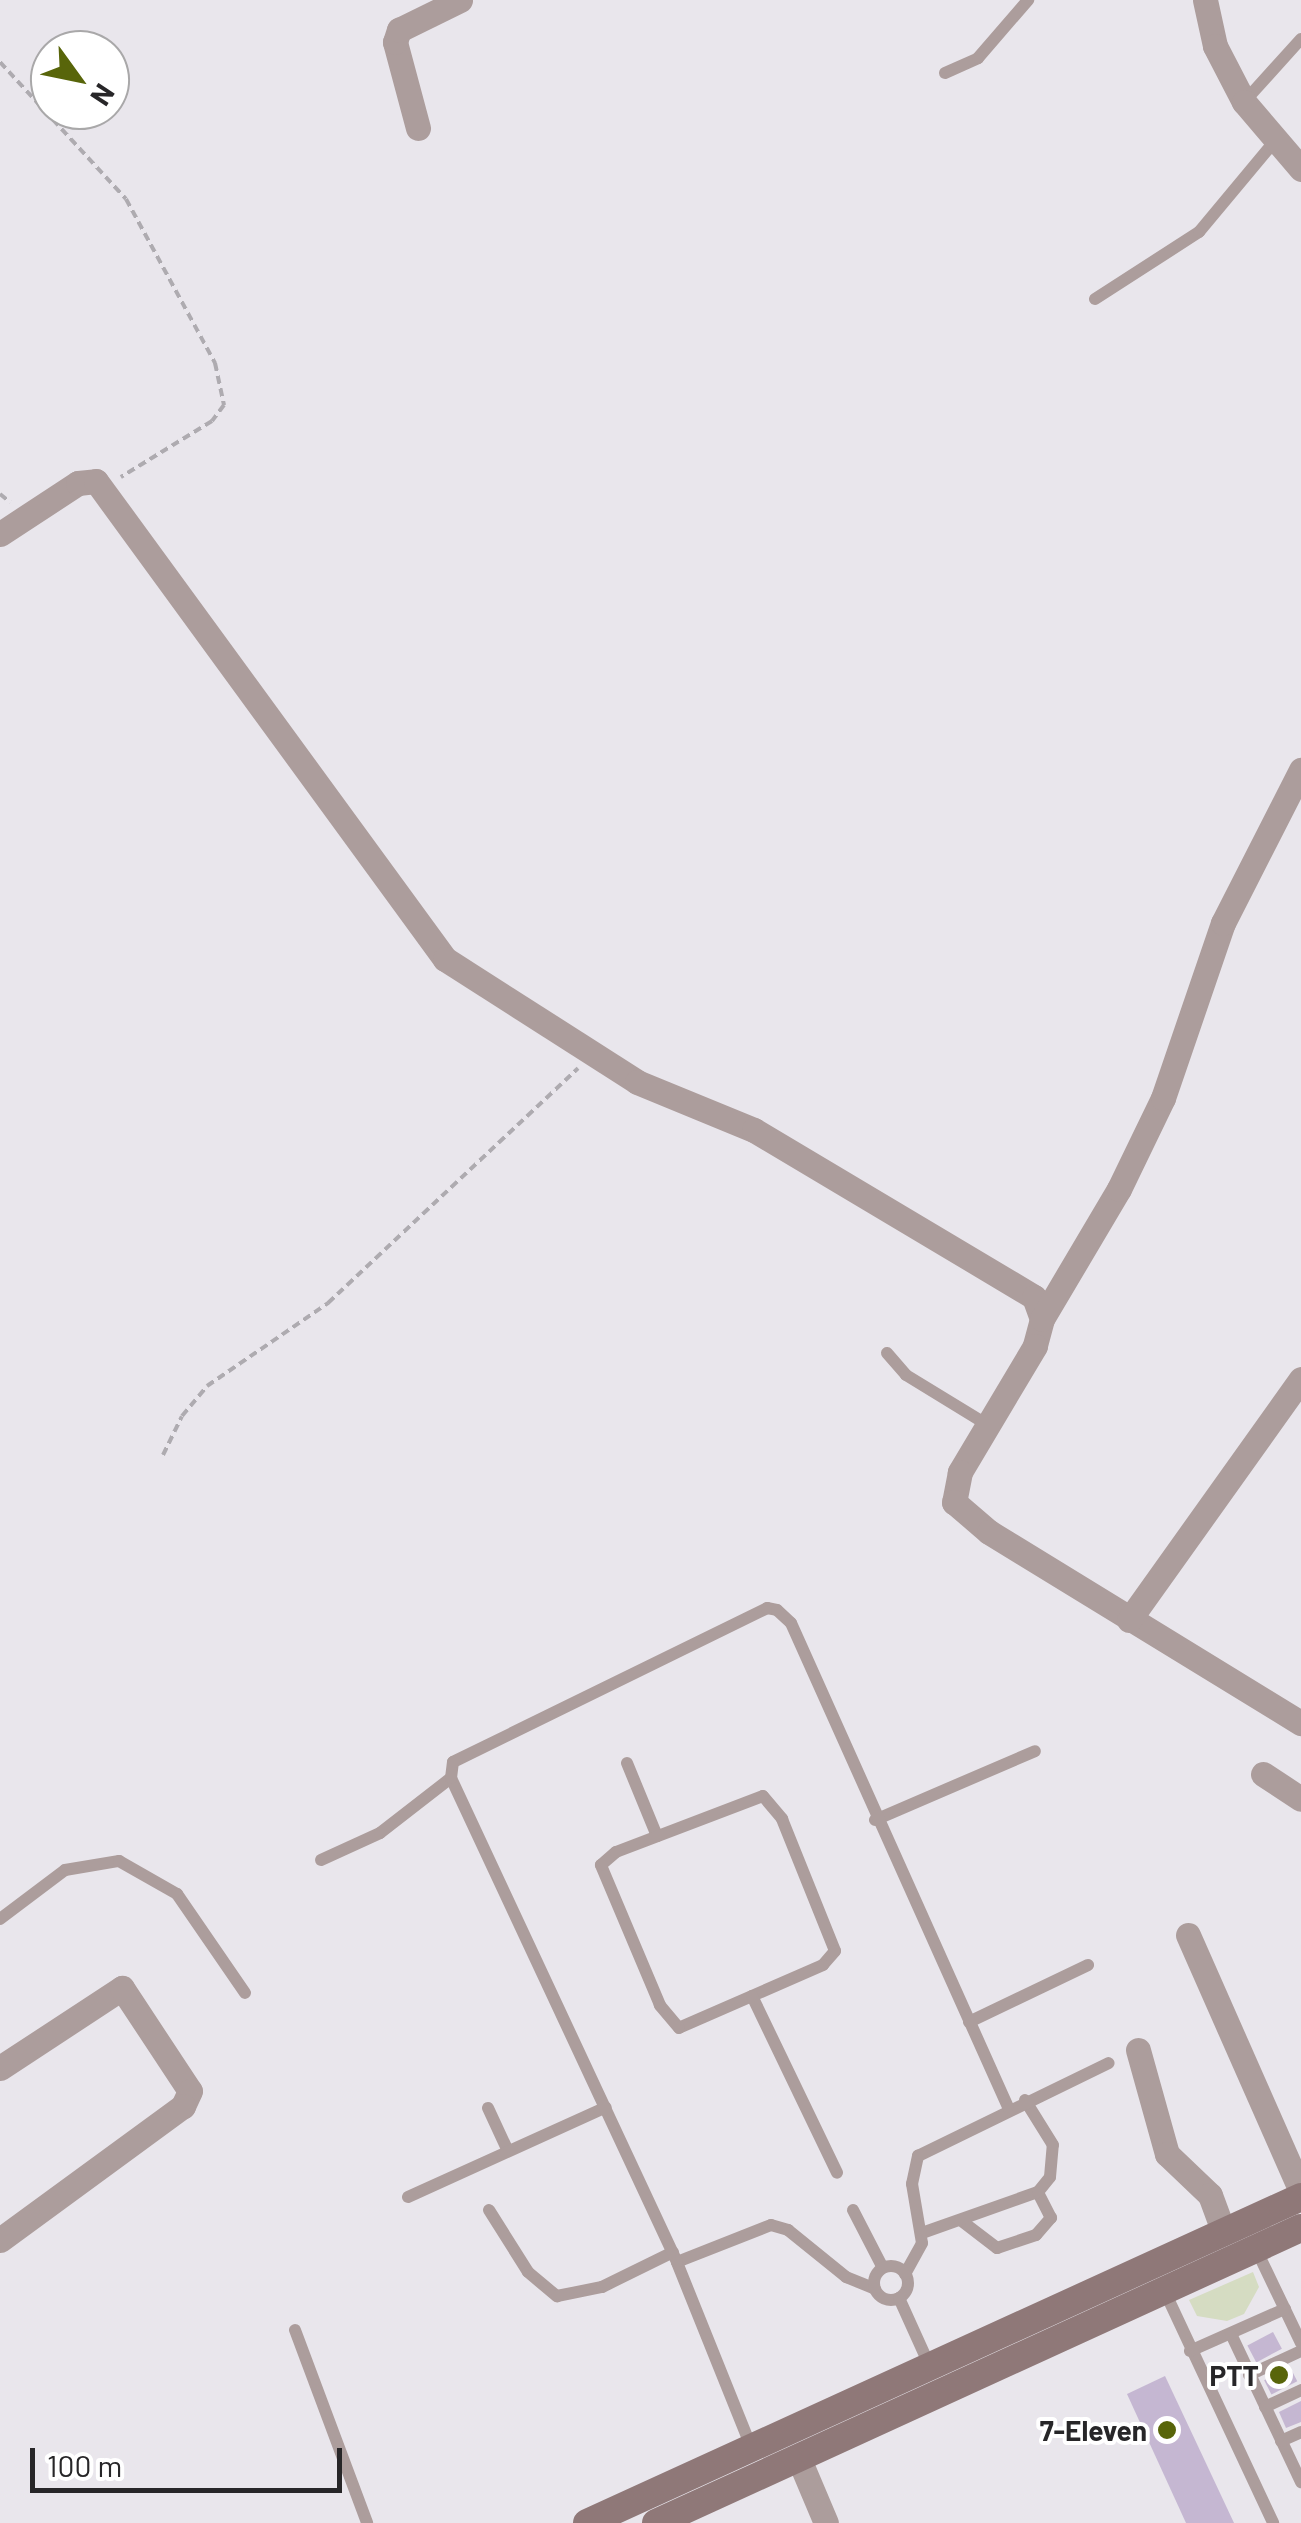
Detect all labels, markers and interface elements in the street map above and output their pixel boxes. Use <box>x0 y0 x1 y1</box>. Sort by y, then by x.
north arrow <box>30 30 130 130</box>
text: N <box>84 78 123 112</box>
place label: PTT <box>1210 2358 1259 2392</box>
marker: PTT <box>1268 2364 1290 2386</box>
place label: 7-Eleven <box>1040 2413 1147 2447</box>
marker: 7-Eleven <box>1156 2419 1178 2441</box>
scale bar <box>35 2428 348 2490</box>
text: 100 m <box>47 2447 122 2483</box>

